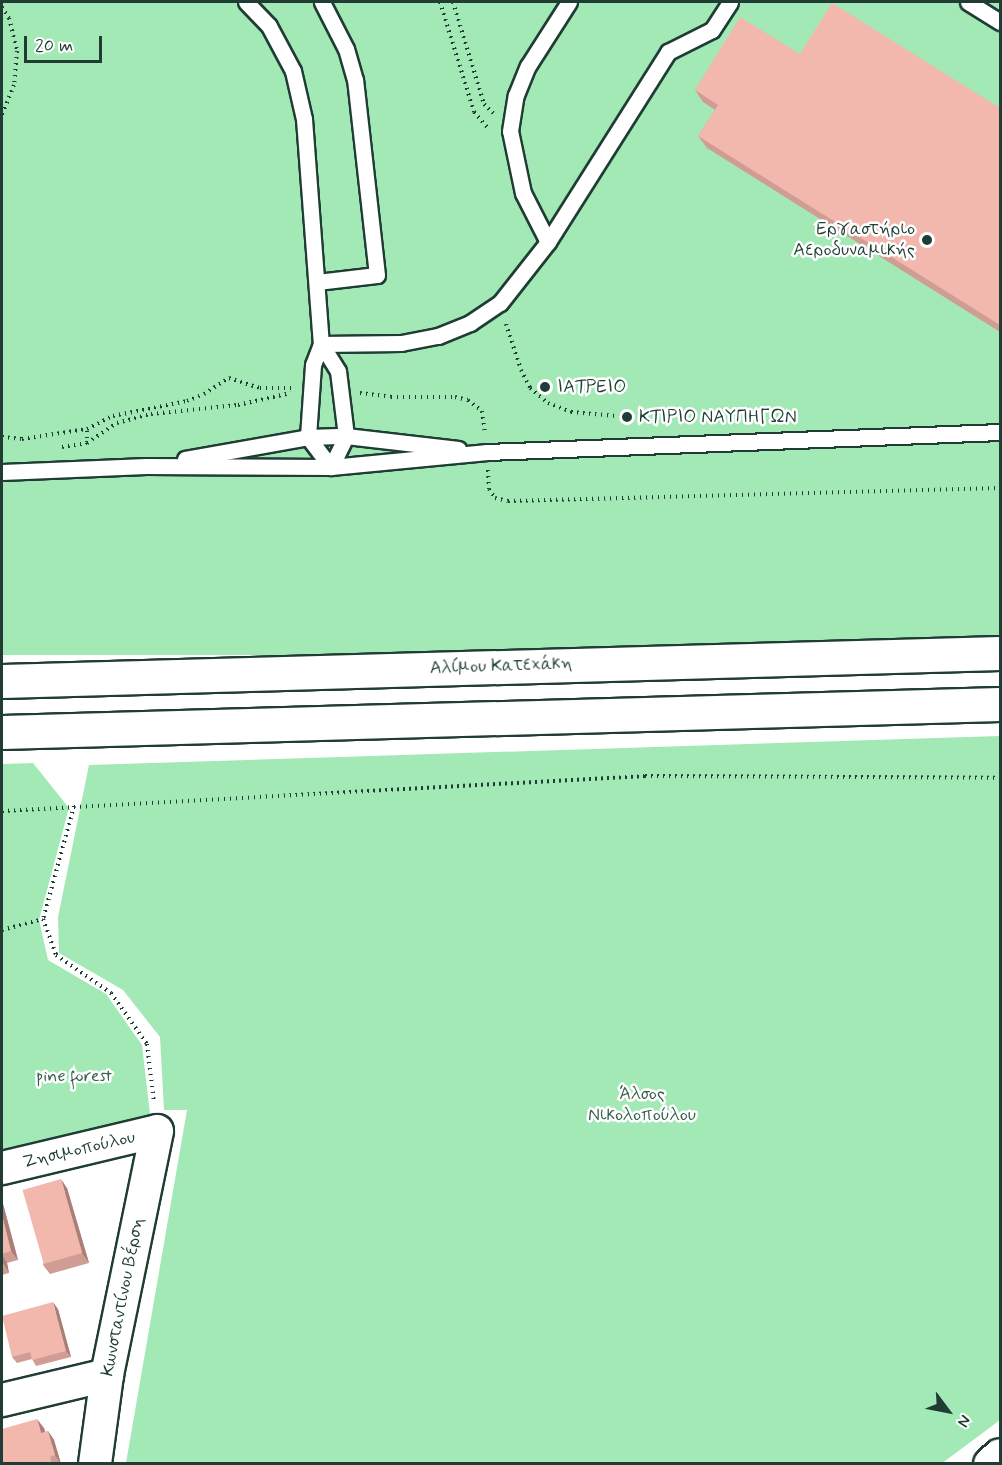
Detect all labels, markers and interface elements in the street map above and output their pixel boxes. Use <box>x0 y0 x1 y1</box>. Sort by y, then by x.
scale bar <box>27 24 105 62</box>
text: 20 m <box>35 34 73 58</box>
place label: Εργαστήριο Αεροδυναμικής <box>793 219 915 262</box>
marker: Εργαστήριο Αεροδυναμικής <box>920 233 934 247</box>
place label: ΙΑΤΡΕΙΟ <box>557 376 626 398</box>
marker: ΙΑΤΡΕΙΟ <box>538 380 552 394</box>
place label: ΚΤΙΡΙΟ ΝΑΥΠΗΓΩΝ <box>639 406 797 428</box>
marker: ΚΤΙΡΙΟ ΝΑΥΠΗΓΩΝ <box>620 410 634 424</box>
street label: Αλίμου Κατεχάκη <box>429 653 573 679</box>
park label: pine forest <box>36 1065 112 1087</box>
park label: Άλσος Νικολοπούλου <box>588 1084 696 1126</box>
street label: Ζησιμοπούλου <box>21 1127 137 1173</box>
street label: Κωνσταντίνου Βέρση <box>97 1216 149 1378</box>
north arrow <box>918 1381 978 1441</box>
text: N <box>952 1411 975 1431</box>

